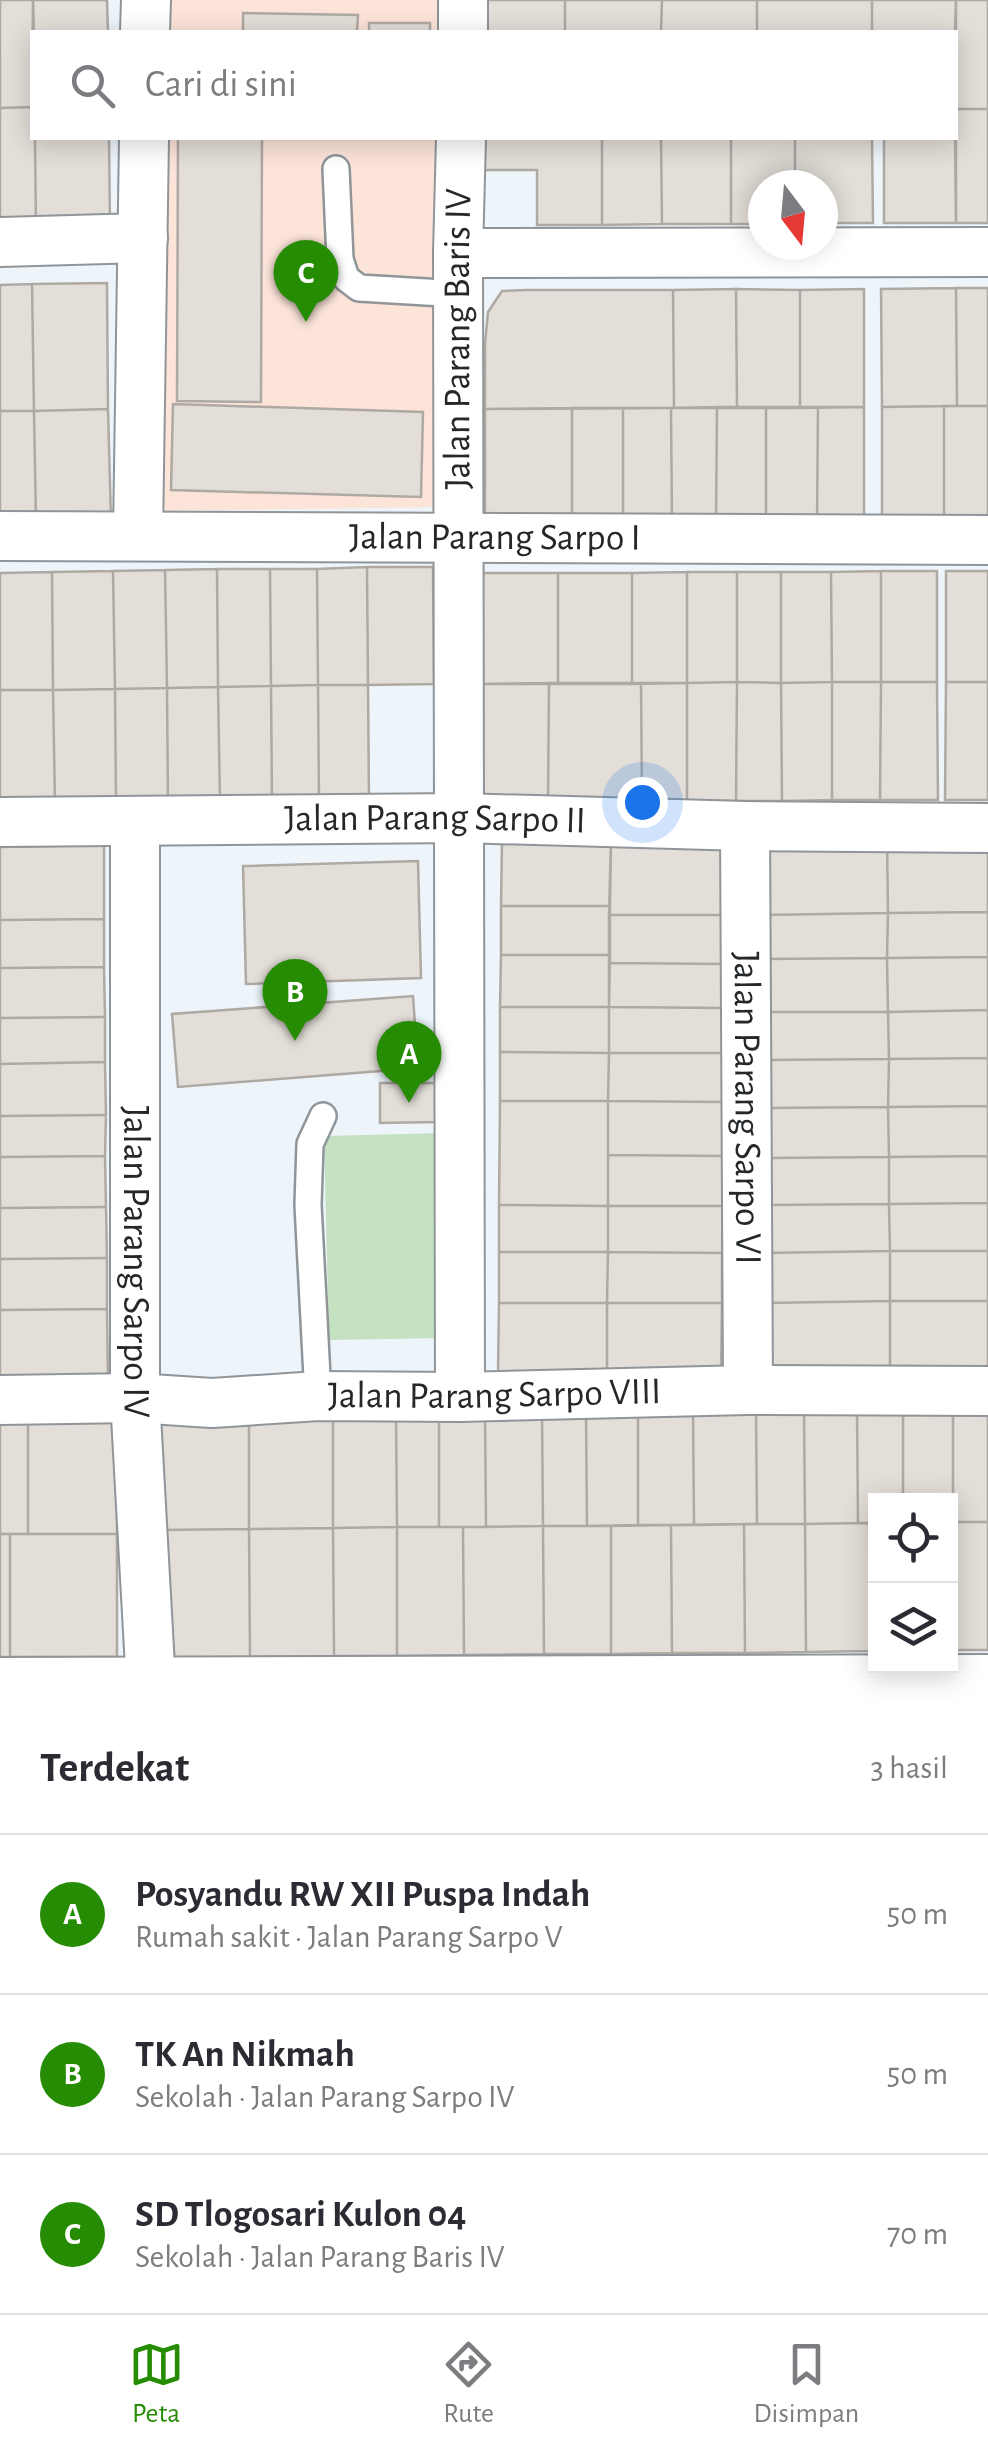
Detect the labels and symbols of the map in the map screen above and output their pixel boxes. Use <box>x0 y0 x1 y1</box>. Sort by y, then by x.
north arrow <box>748 170 838 260</box>
street label: Jalan Parang Baris IV <box>439 187 479 490</box>
pin: C <box>274 240 338 322</box>
street label: Jalan Parang Sarpo I <box>349 518 641 558</box>
your location <box>617 777 668 828</box>
street label: Jalan Parang Sarpo II <box>284 799 586 841</box>
street label: Jalan Parang Sarpo VI <box>727 951 766 1265</box>
pin: B <box>262 958 328 1041</box>
pin: A <box>376 1020 442 1103</box>
street label: Jalan Parang Sarpo IV <box>116 1106 155 1420</box>
street label: Jalan Parang Sarpo VIII <box>328 1373 662 1416</box>

